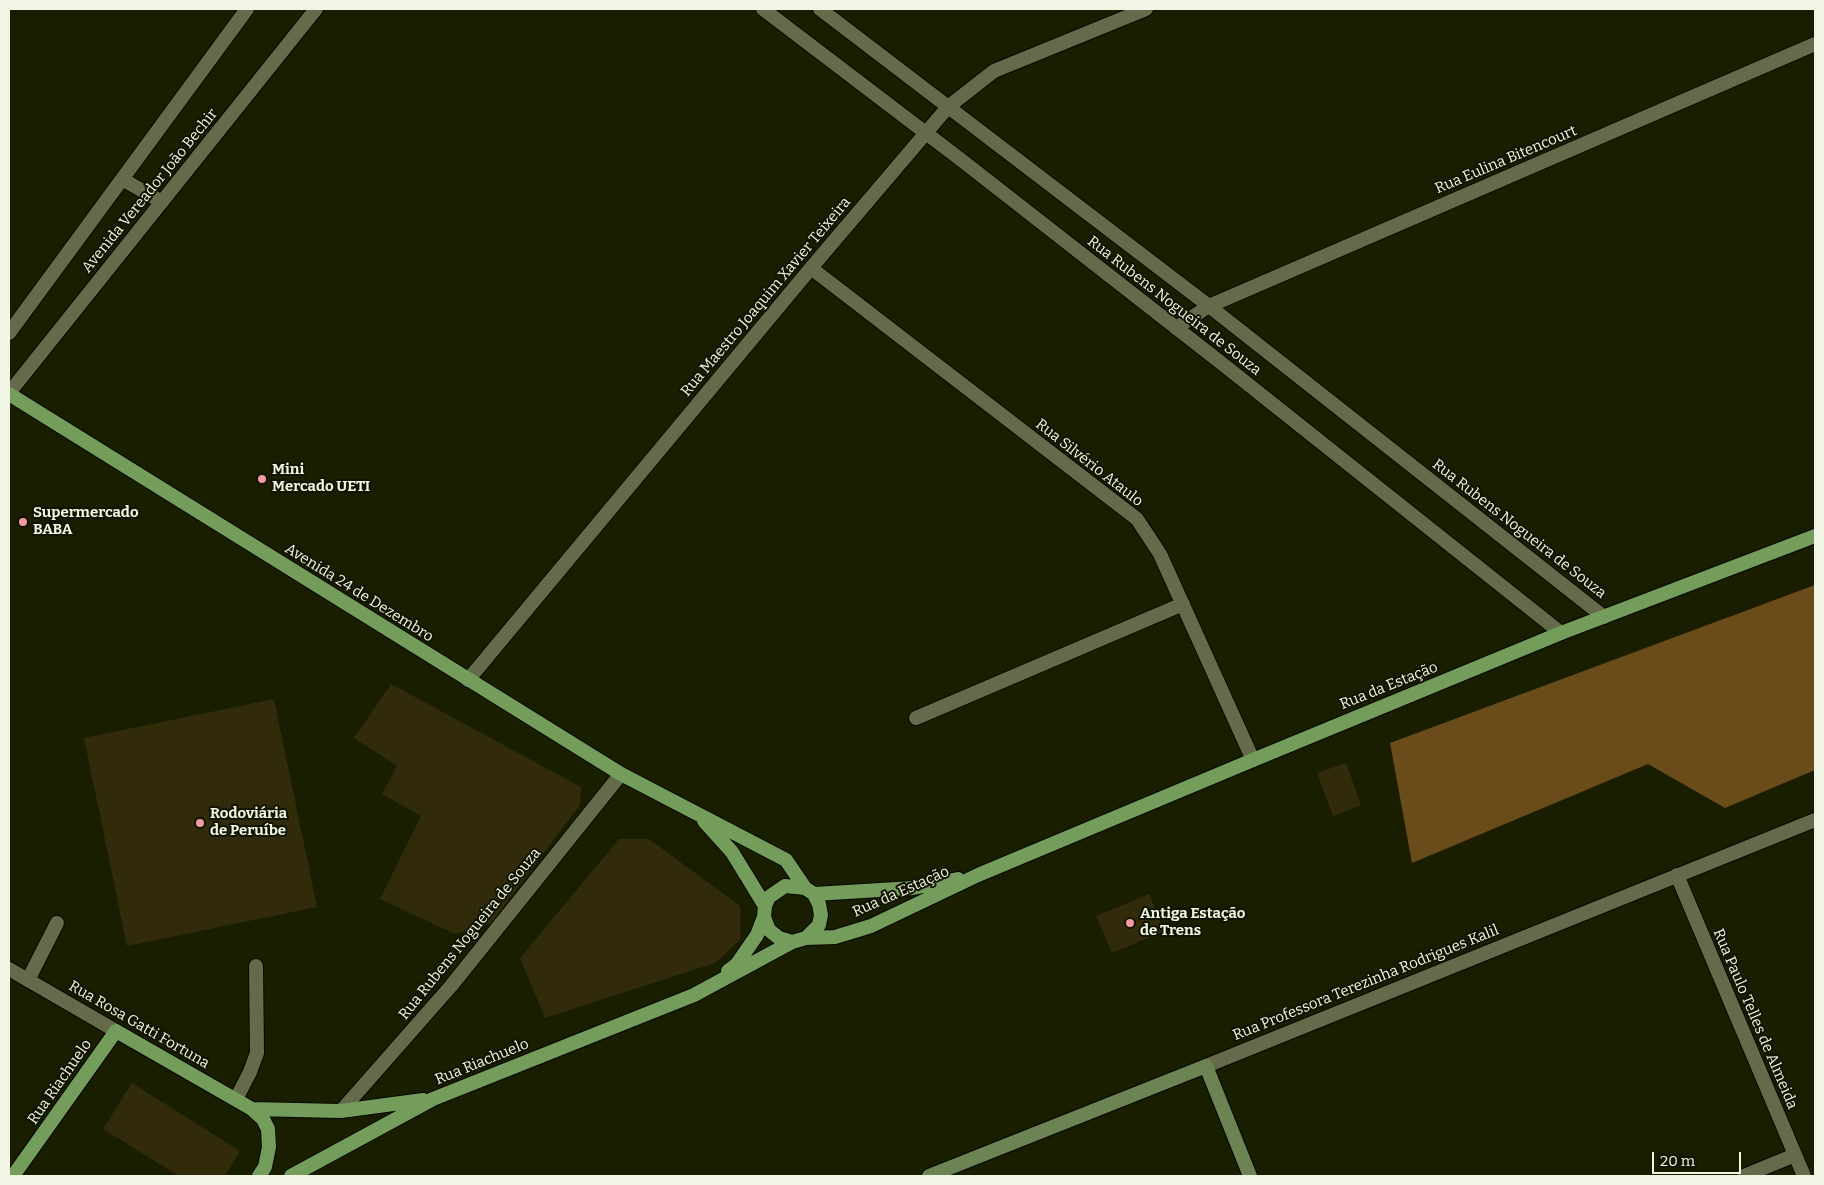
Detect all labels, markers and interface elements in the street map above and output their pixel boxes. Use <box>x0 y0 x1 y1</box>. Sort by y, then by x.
street label: Avenida Vereador João Bechir <box>78 105 222 277</box>
street label: Rua Eulina Bitencourt <box>1432 122 1580 198</box>
street label: Rua Maestro Joaquim Xavier Teixeira <box>677 194 855 400</box>
street label: Rua Rubens Nogueira de Souza <box>1083 233 1265 379</box>
street label: Rua Silvério Ataulo <box>1032 415 1146 511</box>
street label: Rua Rubens Nogueira de Souza <box>1428 456 1610 602</box>
place label: Mini Mercado UETI <box>272 461 370 496</box>
marker: Mini Mercado UETI <box>256 473 268 485</box>
place label: Supermercado BABA <box>33 504 139 539</box>
marker: Supermercado BABA <box>17 516 29 528</box>
street label: Avenida 24 de Dezembro <box>281 540 437 646</box>
street label: Rua da Estação <box>1337 658 1441 714</box>
place label: Rodoviária de Peruíbe <box>210 805 287 840</box>
marker: Rodoviária de Peruíbe <box>194 817 206 829</box>
street label: Rua Rubens Nogueira de Souza <box>395 845 545 1023</box>
street label: Rua da Estação <box>850 863 952 921</box>
place label: Antiga Estação de Trens <box>1140 905 1245 940</box>
marker: Antiga Estação de Trens <box>1124 917 1136 929</box>
street label: Rua Professora Terezinha Rodrigues Kalil <box>1230 921 1502 1045</box>
street label: Rua Paulo Telles de Almeida <box>1709 926 1801 1112</box>
street label: Rua Rosa Gatti Fortuna <box>65 977 213 1073</box>
street label: Rua Riachuelo <box>433 1035 531 1089</box>
street label: Rua Riachuelo <box>24 1036 96 1128</box>
scale bar <box>1654 1142 1743 1174</box>
text: 20 m <box>1660 1152 1695 1170</box>

